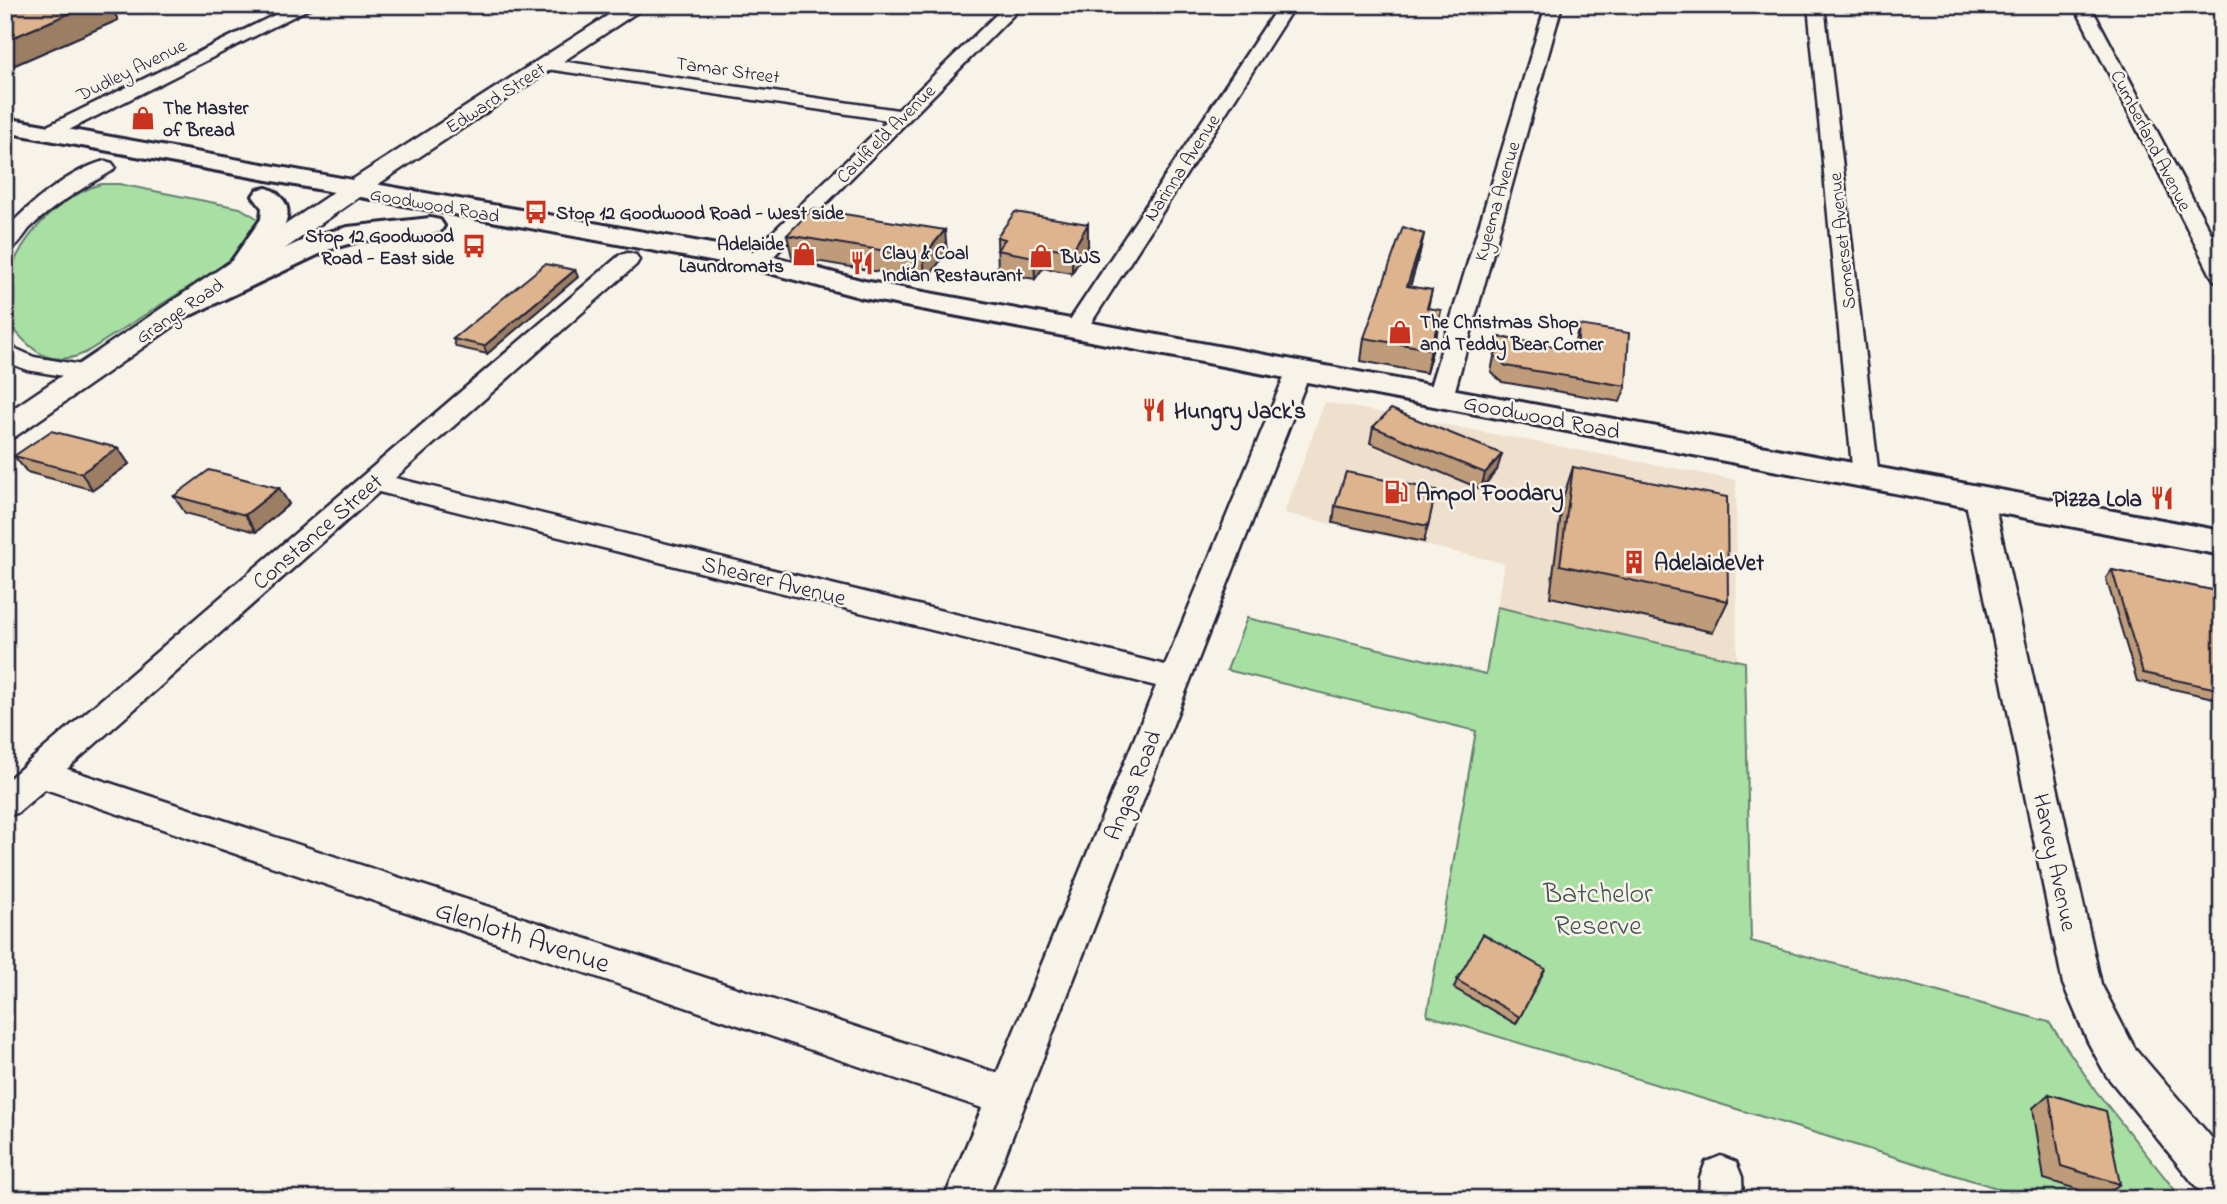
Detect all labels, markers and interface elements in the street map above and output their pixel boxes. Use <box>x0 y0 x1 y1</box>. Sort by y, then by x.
street label: Dudley Avenue <box>72 33 192 111</box>
street label: Tamar Street <box>674 51 782 92</box>
street label: Edward Street <box>441 56 552 141</box>
street label: Cumberland Avenue <box>2102 66 2197 217</box>
street label: Caulfield Avenue <box>831 79 943 191</box>
place label: The Master of Bread <box>163 96 250 145</box>
shop icon: The Master of Bread <box>129 104 157 132</box>
street label: Narinna Avenue <box>1138 109 1228 227</box>
street label: Kyeema Avenue <box>1468 138 1529 265</box>
street label: Somerset Avenue <box>1823 171 1864 310</box>
street label: Goodwood Road <box>368 182 502 231</box>
bus stop icon: Stop 12 Goodwood Road - West side <box>522 198 550 226</box>
place label: Stop 12 Goodwood Road - West side <box>556 201 844 228</box>
place label: Stop 12 Goodwood Road - East side <box>305 224 454 273</box>
bus stop icon: Stop 12 Goodwood Road - East side <box>460 232 488 260</box>
place label: Adelaide Laundromats <box>679 232 784 281</box>
shop icon: Adelaide Laundromats <box>790 240 818 268</box>
place label: Clay & Coal Indian Restaurant <box>882 241 1023 290</box>
shop icon: BWS <box>1027 242 1055 270</box>
place label: BWS <box>1060 245 1101 272</box>
restaurant icon: Clay & Coal Indian Restaurant <box>848 249 876 277</box>
street label: Grange Road <box>131 273 231 353</box>
place label: The Christmas Shop and Teddy Bear Corner <box>1420 310 1604 361</box>
shop icon: The Christmas Shop and Teddy Bear Corner <box>1386 318 1414 346</box>
street label: Goodwood Road <box>1460 387 1623 450</box>
restaurant icon: Hungry Jack's <box>1140 396 1168 424</box>
place label: Hungry Jack's <box>1174 396 1306 431</box>
street label: Constance Street <box>246 467 391 599</box>
fuel station icon: Ampol Foodary <box>1382 478 1410 506</box>
place label: Ampol Foodary <box>1416 478 1564 513</box>
place label: Pizza Lola <box>2052 484 2142 517</box>
restaurant icon: Pizza Lola <box>2148 484 2176 512</box>
building icon: AdelaideVet <box>1620 548 1648 576</box>
place label: AdelaideVet <box>1654 548 1764 581</box>
street label: Shearer Avenue <box>698 549 850 616</box>
street label: Angas Road <box>1097 726 1172 846</box>
street label: Harvey Avenue <box>2021 791 2084 936</box>
park label: Batchelor Reserve <box>1542 875 1653 948</box>
street label: Glenloth Avenue <box>429 891 615 986</box>

